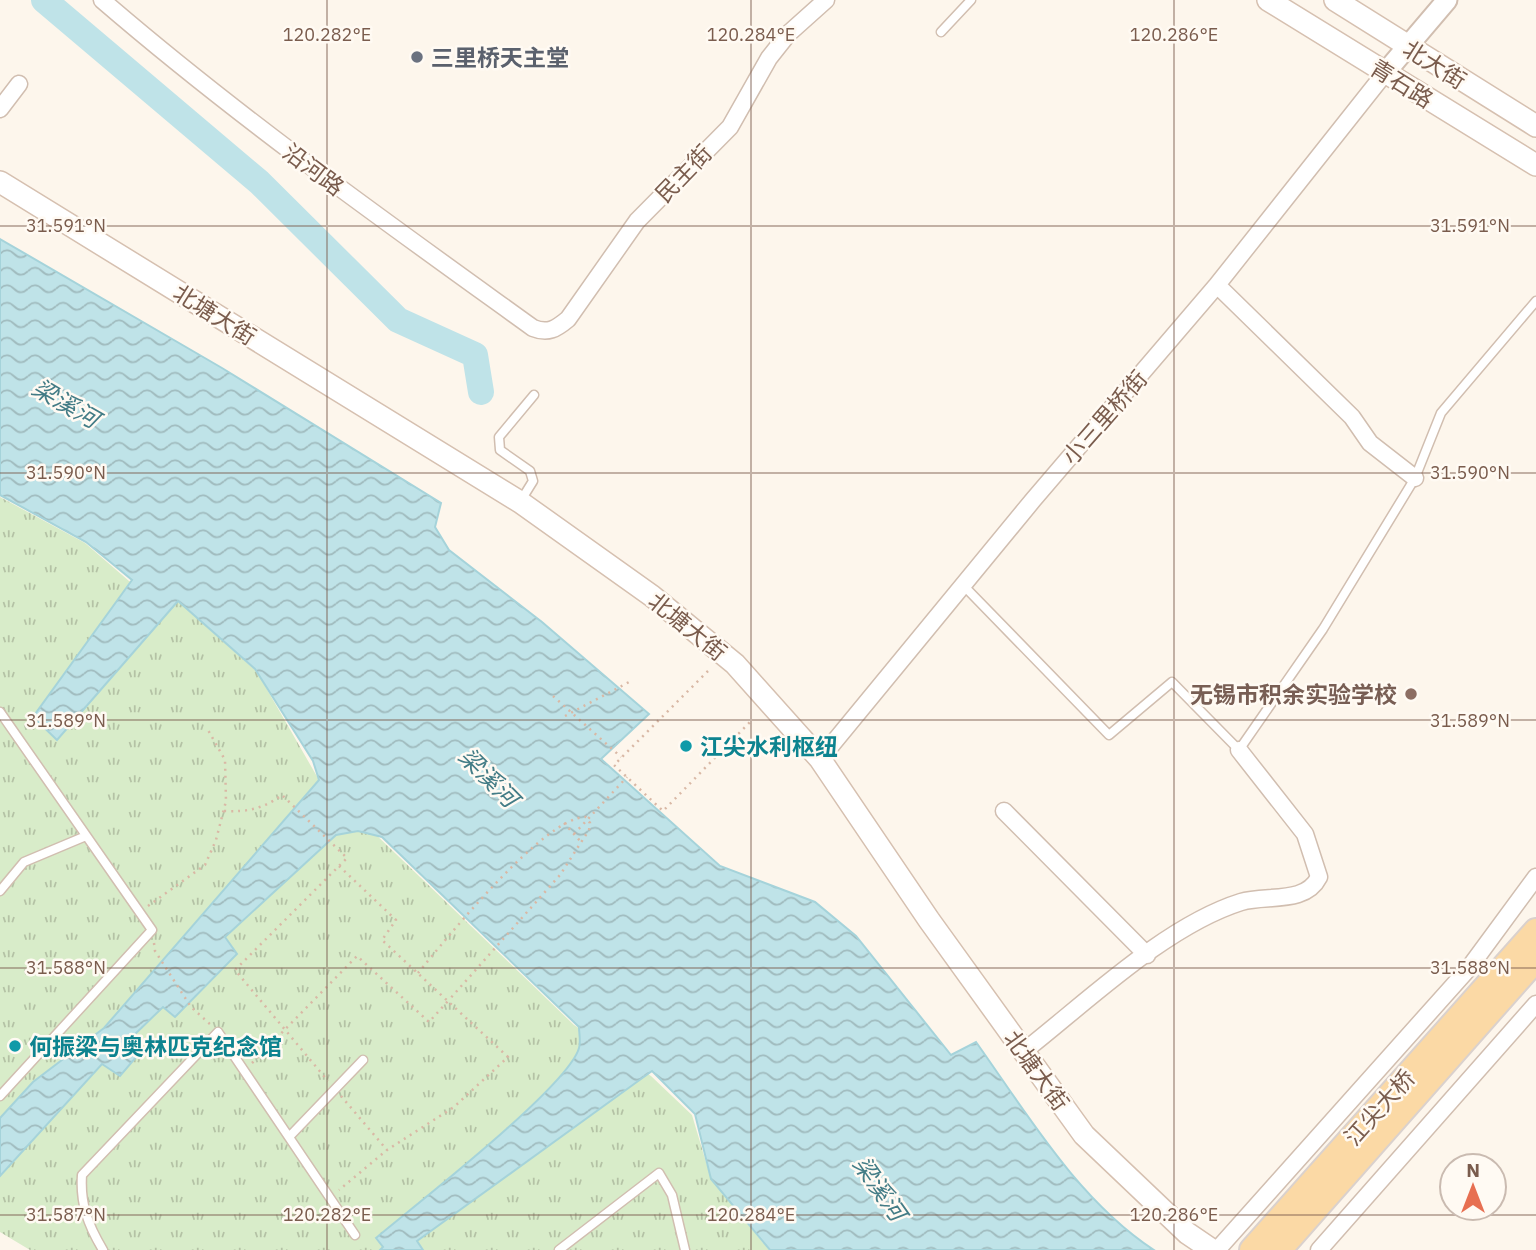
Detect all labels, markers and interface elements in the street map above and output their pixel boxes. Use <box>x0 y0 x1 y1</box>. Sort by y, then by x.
text: 120.282°E <box>283 23 371 46</box>
text: 120.284°E <box>707 23 795 46</box>
text: 120.286°E <box>1130 23 1218 46</box>
street label: 北大街 <box>1398 33 1472 95</box>
place label: 三里桥天主堂 <box>431 42 569 72</box>
marker: 三里桥天主堂 <box>409 49 425 65</box>
street label: 青石路 <box>1365 52 1439 114</box>
street label: 沿河路 <box>277 136 351 202</box>
street label: 民主街 <box>648 138 718 208</box>
text: 31.591°N <box>26 214 106 237</box>
text: 31.591°N <box>1430 214 1510 237</box>
street label: 北塘大街 <box>168 277 262 351</box>
street label: 小三里桥街 <box>1055 364 1153 470</box>
water label: 梁溪河 <box>27 371 109 437</box>
text: 31.590°N <box>26 461 106 484</box>
text: 31.590°N <box>1430 461 1510 484</box>
street label: 北塘大街 <box>643 585 733 667</box>
place label: 无锡市积余实验学校 <box>1190 679 1397 709</box>
marker: 无锡市积余实验学校 <box>1403 686 1419 702</box>
text: 31.589°N <box>26 709 106 732</box>
text: 31.589°N <box>1430 709 1510 732</box>
place label: 江尖水利枢纽 <box>700 731 838 761</box>
marker: 江尖水利枢纽 <box>678 738 694 754</box>
water label: 梁溪河 <box>452 740 529 817</box>
text: 31.588°N <box>26 956 106 979</box>
text: 31.588°N <box>1430 956 1510 979</box>
street label: 北塘大街 <box>998 1024 1076 1116</box>
place label: 何振梁与奥林匹克纪念馆 <box>29 1031 282 1061</box>
marker: 何振梁与奥林匹克纪念馆 <box>7 1038 23 1054</box>
street label: 江尖大桥 <box>1337 1063 1421 1151</box>
water label: 梁溪河 <box>846 1149 916 1230</box>
north arrow <box>1438 1152 1508 1222</box>
text: N <box>1466 1158 1480 1182</box>
text: 31.587°N <box>26 1203 106 1226</box>
text: 120.282°E <box>283 1203 371 1226</box>
text: 120.284°E <box>707 1203 795 1226</box>
text: 120.286°E <box>1130 1203 1218 1226</box>

